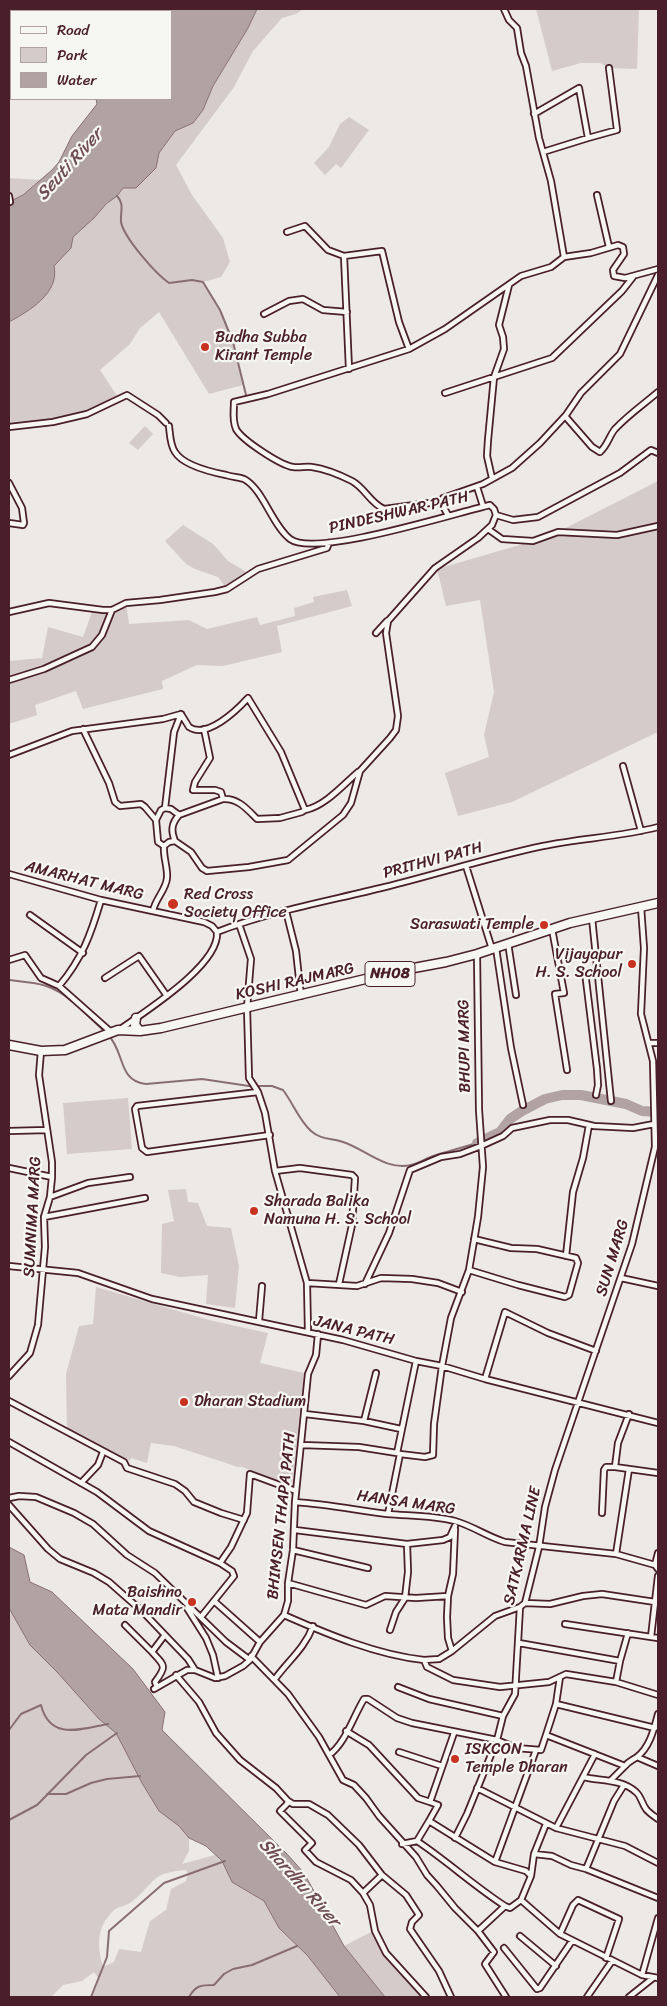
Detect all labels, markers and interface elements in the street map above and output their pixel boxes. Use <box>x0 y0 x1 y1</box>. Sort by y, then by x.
legend <box>10 10 172 100</box>
text: Road <box>57 17 89 43</box>
text: Park <box>57 42 88 68</box>
text: Water <box>57 67 97 93</box>
water label: Seuti River <box>32 125 108 205</box>
place label: Budha Subba Kirant Temple <box>215 328 312 366</box>
marker: Budha Subba Kirant Temple <box>199 341 211 353</box>
street label: PINDESHWAR PATH <box>327 488 471 538</box>
street label: PRITHVI PATH <box>381 839 485 883</box>
street label: AMARHAT MARG <box>23 857 145 905</box>
place label: Red Cross Society Office <box>184 885 287 923</box>
marker: Red Cross Society Office <box>166 897 180 911</box>
place label: Saraswati Temple <box>410 915 534 935</box>
marker: Saraswati Temple <box>538 919 550 931</box>
place label: Vijayapur H. S. School <box>535 945 622 983</box>
marker: Vijayapur H. S. School <box>626 958 638 970</box>
street label: KOSHI RAJMARG <box>234 959 356 1005</box>
road number: NH08 <box>365 962 415 986</box>
street label: BHUPI MARG <box>455 999 475 1093</box>
street label: SUMNIMA MARG <box>20 1156 46 1278</box>
place label: Sharada Balika Namuna H. S. School <box>264 1192 411 1230</box>
marker: Sharada Balika Namuna H. S. School <box>248 1205 260 1217</box>
street label: SUN MARG <box>592 1217 634 1299</box>
street label: JANA PATH <box>312 1312 396 1350</box>
place label: Dharan Stadium <box>194 1392 306 1412</box>
marker: Dharan Stadium <box>178 1396 190 1408</box>
street label: BHIMSEN THAPA PATH <box>264 1431 300 1601</box>
street label: SATKARMA LINE <box>500 1485 546 1607</box>
street label: HANSA MARG <box>355 1487 457 1519</box>
place label: Baishno Mata Mandir <box>93 1583 182 1621</box>
marker: Baishno Mata Mandir <box>186 1596 198 1608</box>
place label: ISKCON Temple Dharan <box>465 1740 568 1778</box>
marker: ISKCON Temple Dharan <box>449 1753 461 1765</box>
water label: Shardhu River <box>254 1834 344 1932</box>

